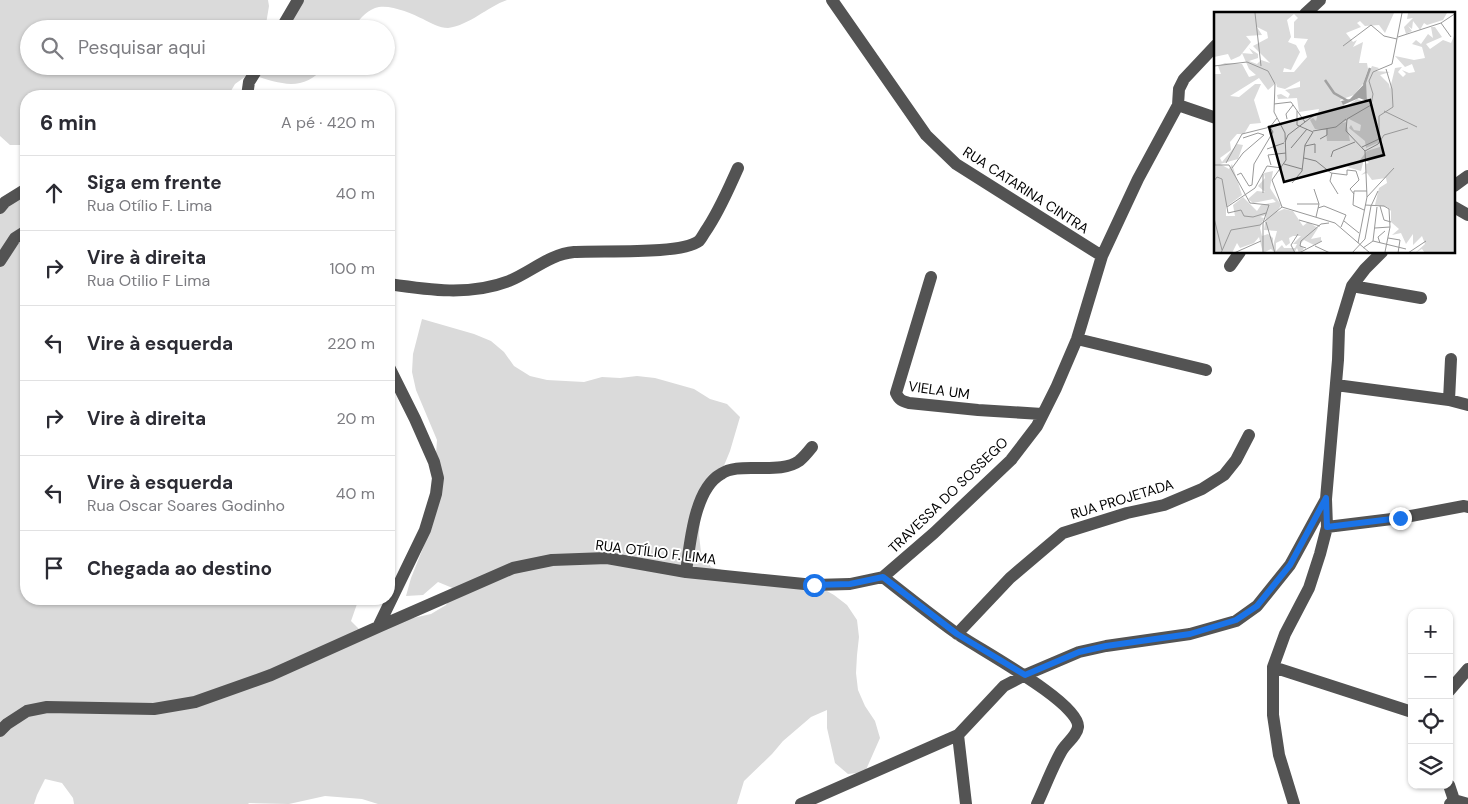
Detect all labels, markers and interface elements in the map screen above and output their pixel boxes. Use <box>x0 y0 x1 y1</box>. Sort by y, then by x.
inset map <box>1214 12 1456 254</box>
search box <box>20 20 395 75</box>
icon: search <box>38 34 66 62</box>
text: Pesquisar aqui <box>78 35 206 60</box>
text: 6 min <box>40 109 97 137</box>
text: A pé · 420 m <box>281 112 375 133</box>
street label: RUA CATARINA CINTRA <box>960 142 1092 238</box>
text: Siga em frente <box>87 170 222 195</box>
icon: ahead <box>40 179 68 207</box>
text: 40 m <box>336 183 375 204</box>
text: Rua Otílio F. Lima <box>87 195 212 216</box>
text: Vire à direita <box>87 245 206 270</box>
icon: right <box>40 254 68 282</box>
text: 100 m <box>330 258 375 279</box>
text: Rua Otilio F Lima <box>87 270 210 291</box>
icon: left <box>40 329 68 357</box>
text: Vire à esquerda <box>87 331 233 356</box>
text: 220 m <box>327 333 375 354</box>
street label: VIELA UM <box>907 377 971 403</box>
icon: right <box>40 404 68 432</box>
text: Vire à direita <box>87 406 206 431</box>
text: 20 m <box>336 408 375 429</box>
street label: TRAVESSA DO SOSSEGO <box>884 433 1012 557</box>
text: Vire à esquerda <box>87 470 233 495</box>
street label: RUA PROJETADA <box>1068 475 1176 523</box>
icon: left <box>40 479 68 507</box>
text: 40 m <box>336 483 375 504</box>
text: Rua Oscar Soares Godinho <box>87 495 285 516</box>
route end <box>1389 507 1412 530</box>
street label: RUA OTÍLIO F. LIMA <box>595 536 717 568</box>
icon: arrive <box>40 554 68 582</box>
text: Chegada ao destino <box>87 556 272 581</box>
route start <box>803 574 826 597</box>
map controls <box>1408 609 1453 789</box>
button: + <box>1408 609 1453 654</box>
button: − <box>1408 654 1453 699</box>
button: locate <box>1408 699 1453 744</box>
button: layers <box>1408 744 1453 789</box>

